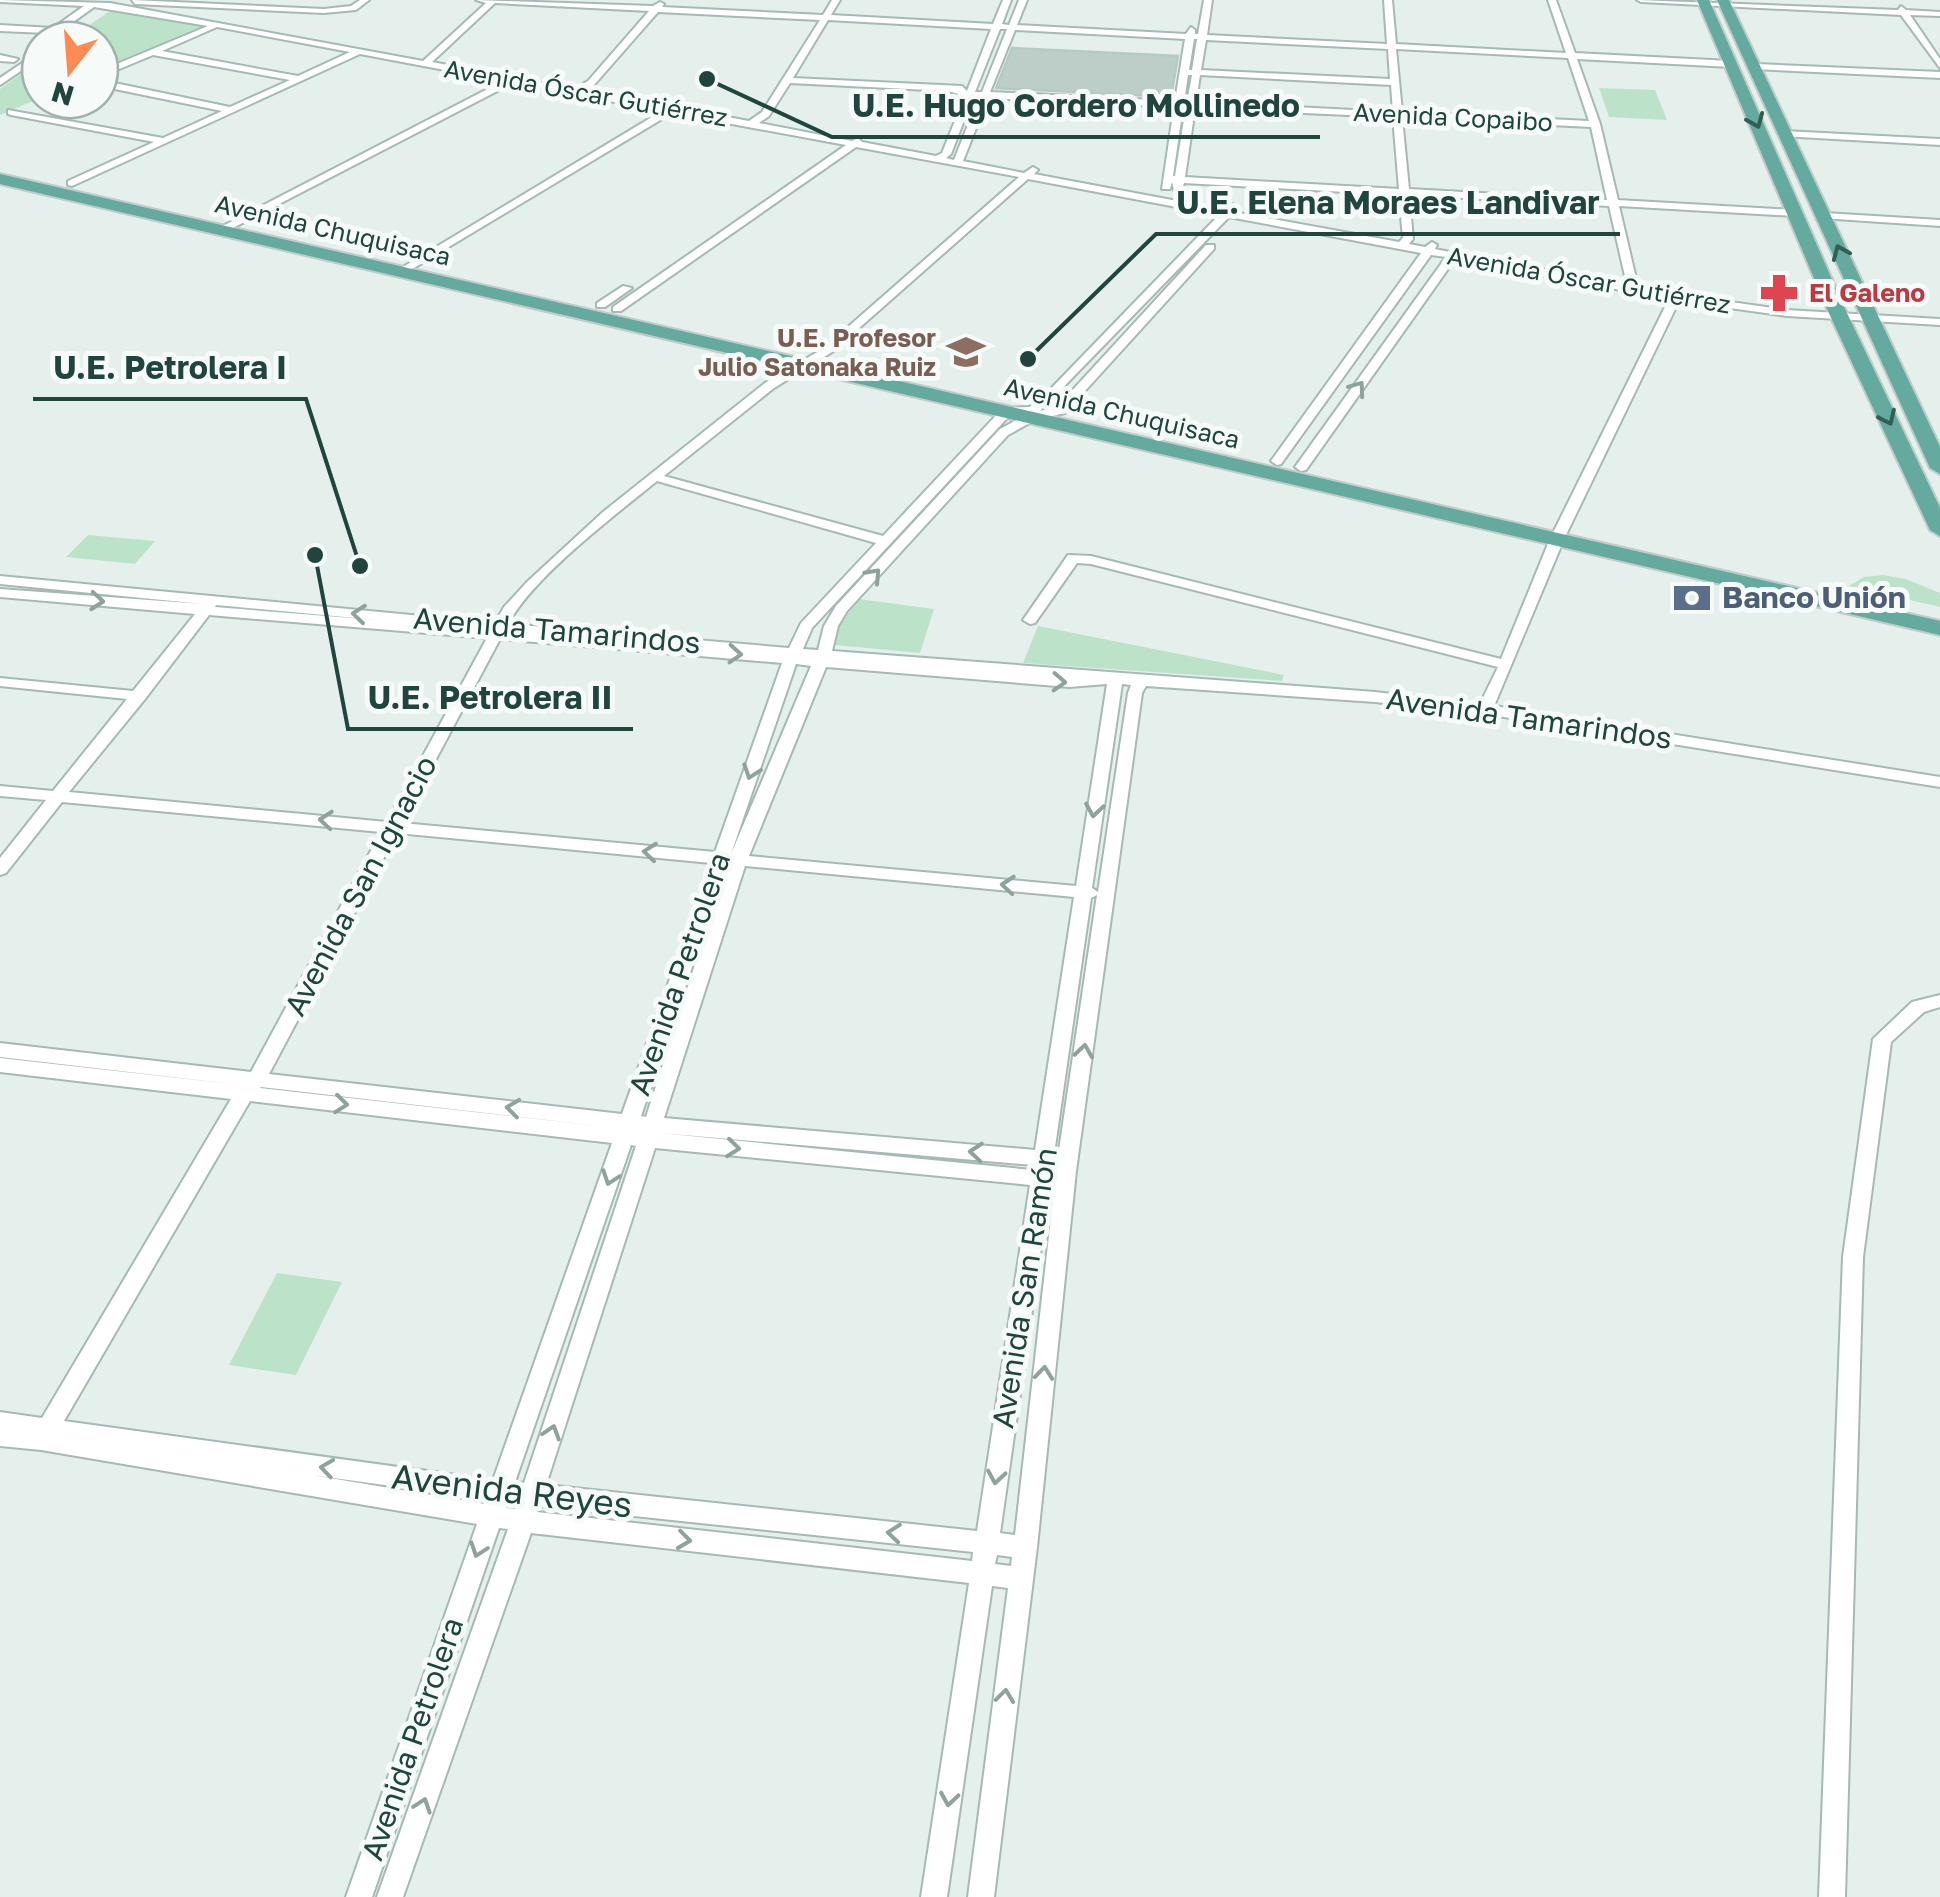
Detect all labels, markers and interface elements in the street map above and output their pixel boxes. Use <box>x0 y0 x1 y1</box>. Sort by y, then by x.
north arrow <box>20 20 120 120</box>
street label: Avenida Óscar Gutiérrez <box>442 52 730 133</box>
text: N <box>48 75 78 113</box>
callout: U.E. Hugo Cordero Mollinedo <box>832 75 1320 137</box>
text: U.E. Hugo Cordero Mollinedo <box>852 86 1300 124</box>
street label: Avenida Copaibo <box>1353 96 1554 137</box>
one-way arrow <box>1744 111 1764 129</box>
callout: U.E. Elena Moraes Landivar <box>1156 172 1620 234</box>
text: U.E. Elena Moraes Landivar <box>1176 183 1600 221</box>
street label: Avenida Chuquisaca <box>212 187 454 272</box>
street label: Avenida Óscar Gutiérrez <box>1445 239 1733 320</box>
one-way arrow <box>1832 244 1852 262</box>
pharmacy icon: El Galeno <box>1758 272 1800 314</box>
place label: El Galeno <box>1809 277 1925 308</box>
place label: U.E. Profesor Julio Satonaka Ruiz <box>698 322 936 382</box>
school or university icon: U.E. Profesor Julio Satonaka Ruiz <box>945 331 987 373</box>
callout: U.E. Petrolera I <box>33 337 306 399</box>
text: U.E. Petrolera I <box>53 348 287 386</box>
street label: Avenida Chuquisaca <box>1001 370 1243 455</box>
one-way arrow <box>1346 380 1364 399</box>
one-way arrow <box>1875 408 1895 426</box>
one-way arrow <box>862 569 880 587</box>
bank icon: Banco Unión <box>1671 577 1713 619</box>
place label: Banco Unión <box>1722 579 1906 615</box>
one-way arrow <box>90 590 106 612</box>
street label: Avenida Tamarindos <box>412 600 702 660</box>
one-way arrow <box>350 604 366 625</box>
one-way arrow <box>727 642 743 664</box>
callout: U.E. Petrolera II <box>348 667 633 729</box>
one-way arrow <box>1051 671 1067 692</box>
text: U.E. Petrolera II <box>368 678 612 716</box>
street label: Avenida Tamarindos <box>1384 680 1674 756</box>
street label: Avenida San Ignacio <box>276 749 444 1022</box>
one-way arrow <box>742 762 763 779</box>
one-way arrow <box>1085 801 1106 818</box>
one-way arrow <box>318 810 334 832</box>
one-way arrow <box>641 841 657 863</box>
street label: Avenida Petrolera <box>621 847 738 1100</box>
one-way arrow <box>1000 875 1016 896</box>
one-way arrow <box>1072 1043 1093 1059</box>
one-way arrow <box>333 1093 349 1114</box>
one-way arrow <box>505 1098 521 1119</box>
one-way arrow <box>725 1137 741 1159</box>
one-way arrow <box>967 1142 983 1164</box>
street label: Avenida San Ramón <box>984 1145 1064 1431</box>
one-way arrow <box>601 1169 622 1186</box>
one-way arrow <box>1033 1365 1054 1381</box>
one-way arrow <box>540 1424 561 1441</box>
street label: Avenida Reyes <box>389 1454 635 1526</box>
one-way arrow <box>319 1458 335 1479</box>
one-way arrow <box>987 1469 1008 1486</box>
one-way arrow <box>885 1523 901 1544</box>
one-way arrow <box>677 1529 693 1550</box>
one-way arrow <box>469 1541 490 1558</box>
street label: Avenida Petrolera <box>354 1612 471 1865</box>
one-way arrow <box>994 1688 1015 1704</box>
one-way arrow <box>939 1791 960 1807</box>
one-way arrow <box>411 1798 432 1815</box>

